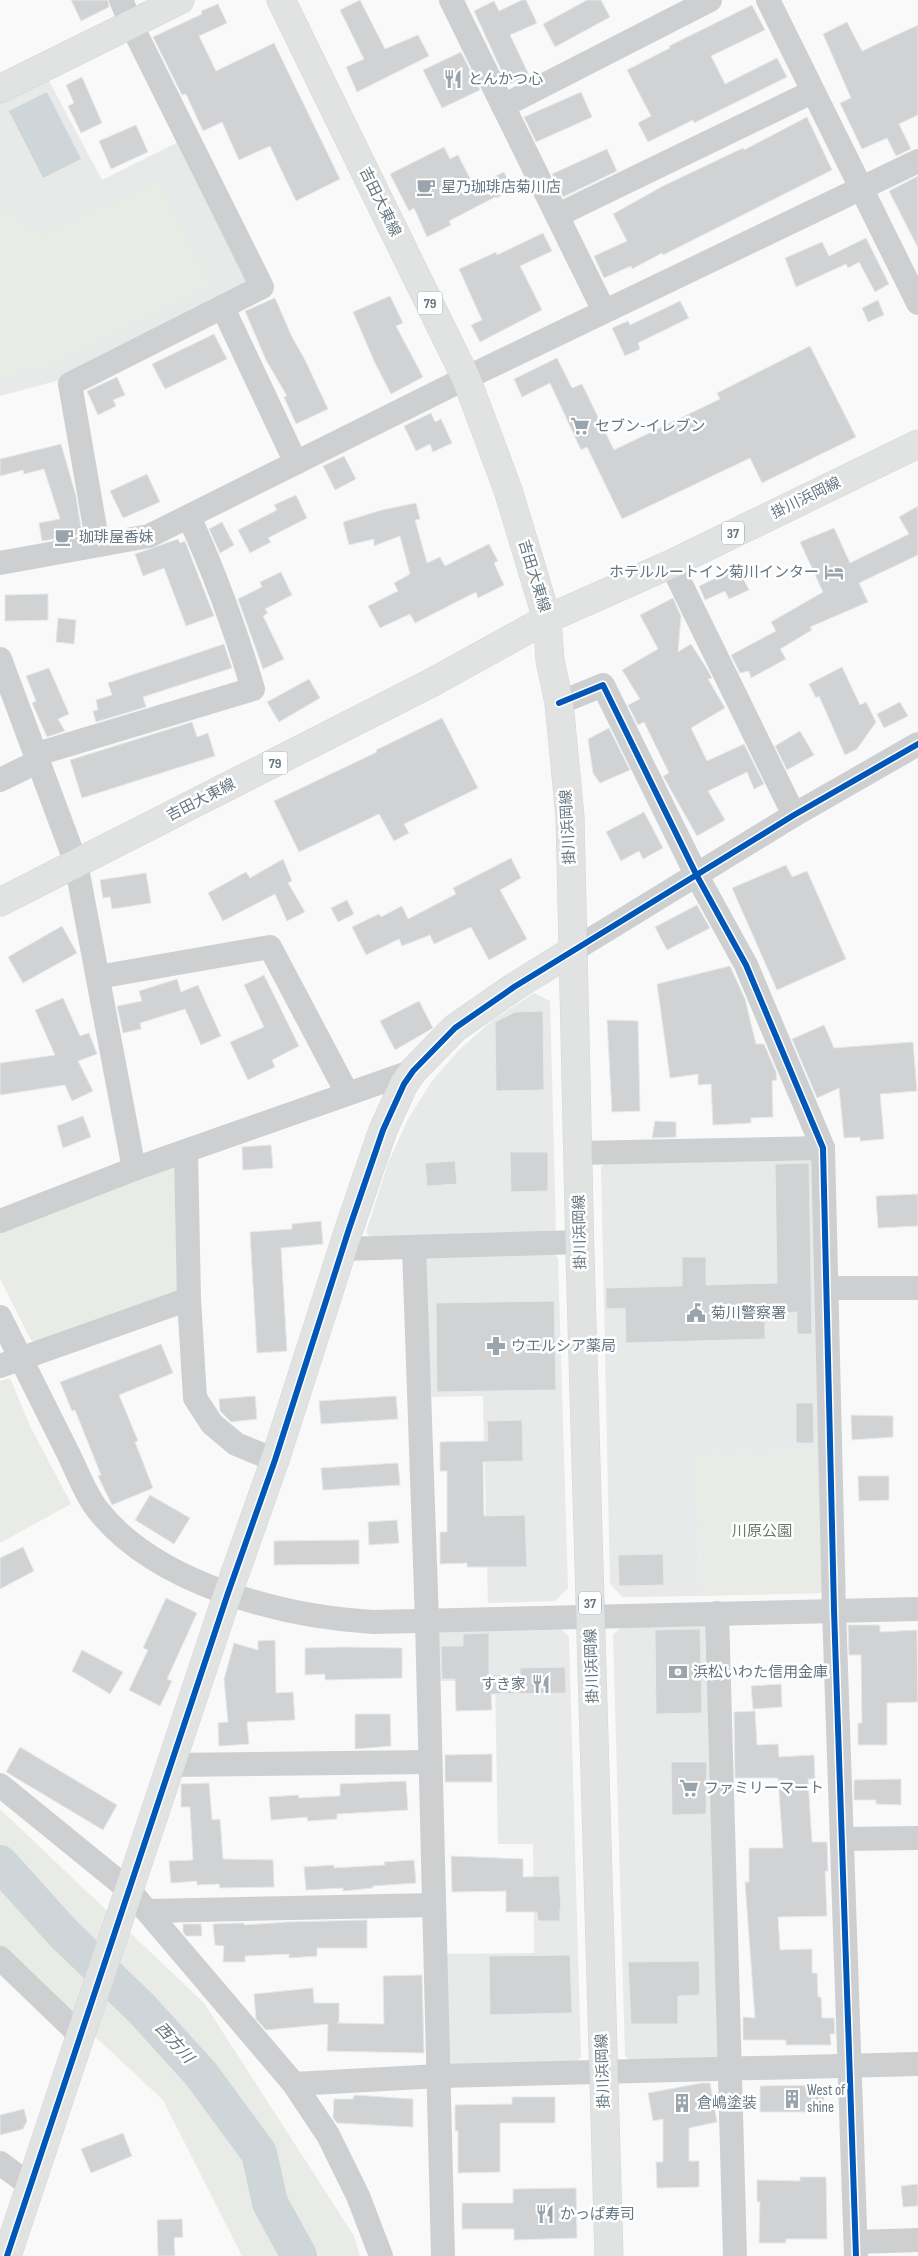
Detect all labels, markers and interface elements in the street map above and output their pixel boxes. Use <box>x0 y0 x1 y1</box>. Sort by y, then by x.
restaurant icon: とんかつ心 <box>442 68 464 90</box>
place label: とんかつ心 <box>468 70 543 89</box>
street label: 吉田大東線 <box>355 164 405 240</box>
cafe icon: 星乃珈琲店菊川店 <box>415 176 437 198</box>
place label: 星乃珈琲店菊川店 <box>441 178 561 197</box>
road number: 79 <box>418 292 442 314</box>
supermarket icon: セブン-イレブン <box>569 415 591 437</box>
place label: セブン-イレブン <box>595 417 706 436</box>
street label: 掛川浜岡線 <box>768 473 844 523</box>
road number: 37 <box>722 522 744 544</box>
cafe icon: 珈琲屋香妹 <box>53 526 75 548</box>
place label: 珈琲屋香妹 <box>79 528 154 547</box>
street label: 吉田大東線 <box>514 537 554 615</box>
hotel icon: ホテルルートイン菊川インター <box>823 561 845 583</box>
place label: ホテルルートイン菊川インター <box>609 563 819 582</box>
road number: 79 <box>262 751 288 774</box>
street label: 吉田大東線 <box>163 775 239 825</box>
street label: 掛川浜岡線 <box>557 789 579 865</box>
street label: 掛川浜岡線 <box>570 1194 590 1270</box>
public building icon: 菊川警察署 <box>685 1302 707 1324</box>
place label: 菊川警察署 <box>711 1304 786 1323</box>
pharmacy icon: ウエルシア薬局 <box>485 1335 507 1357</box>
place label: ウエルシア薬局 <box>511 1337 616 1356</box>
park label: 川原公園 <box>732 1522 792 1541</box>
road number: 37 <box>579 1592 601 1615</box>
street label: 掛川浜岡線 <box>581 1628 603 1704</box>
bank icon: 浜松いわた信用金庫 <box>667 1661 689 1683</box>
place label: 浜松いわた信用金庫 <box>693 1663 828 1682</box>
restaurant icon: すき家 <box>530 1673 552 1695</box>
place label: すき家 <box>481 1675 526 1694</box>
supermarket icon: ファミリーマート <box>678 1777 700 1799</box>
place label: ファミリーマート <box>704 1779 824 1798</box>
water label: 西方川 <box>151 2019 198 2069</box>
street label: 掛川浜岡線 <box>592 2033 614 2109</box>
place label: West of shine <box>807 2081 846 2117</box>
building icon: West of shine <box>781 2088 803 2110</box>
building icon: 倉嶋塗装 <box>671 2092 693 2114</box>
place label: 倉嶋塗装 <box>697 2094 757 2113</box>
restaurant icon: かっぱ寿司 <box>534 2203 556 2225</box>
place label: かっぱ寿司 <box>560 2205 635 2224</box>

